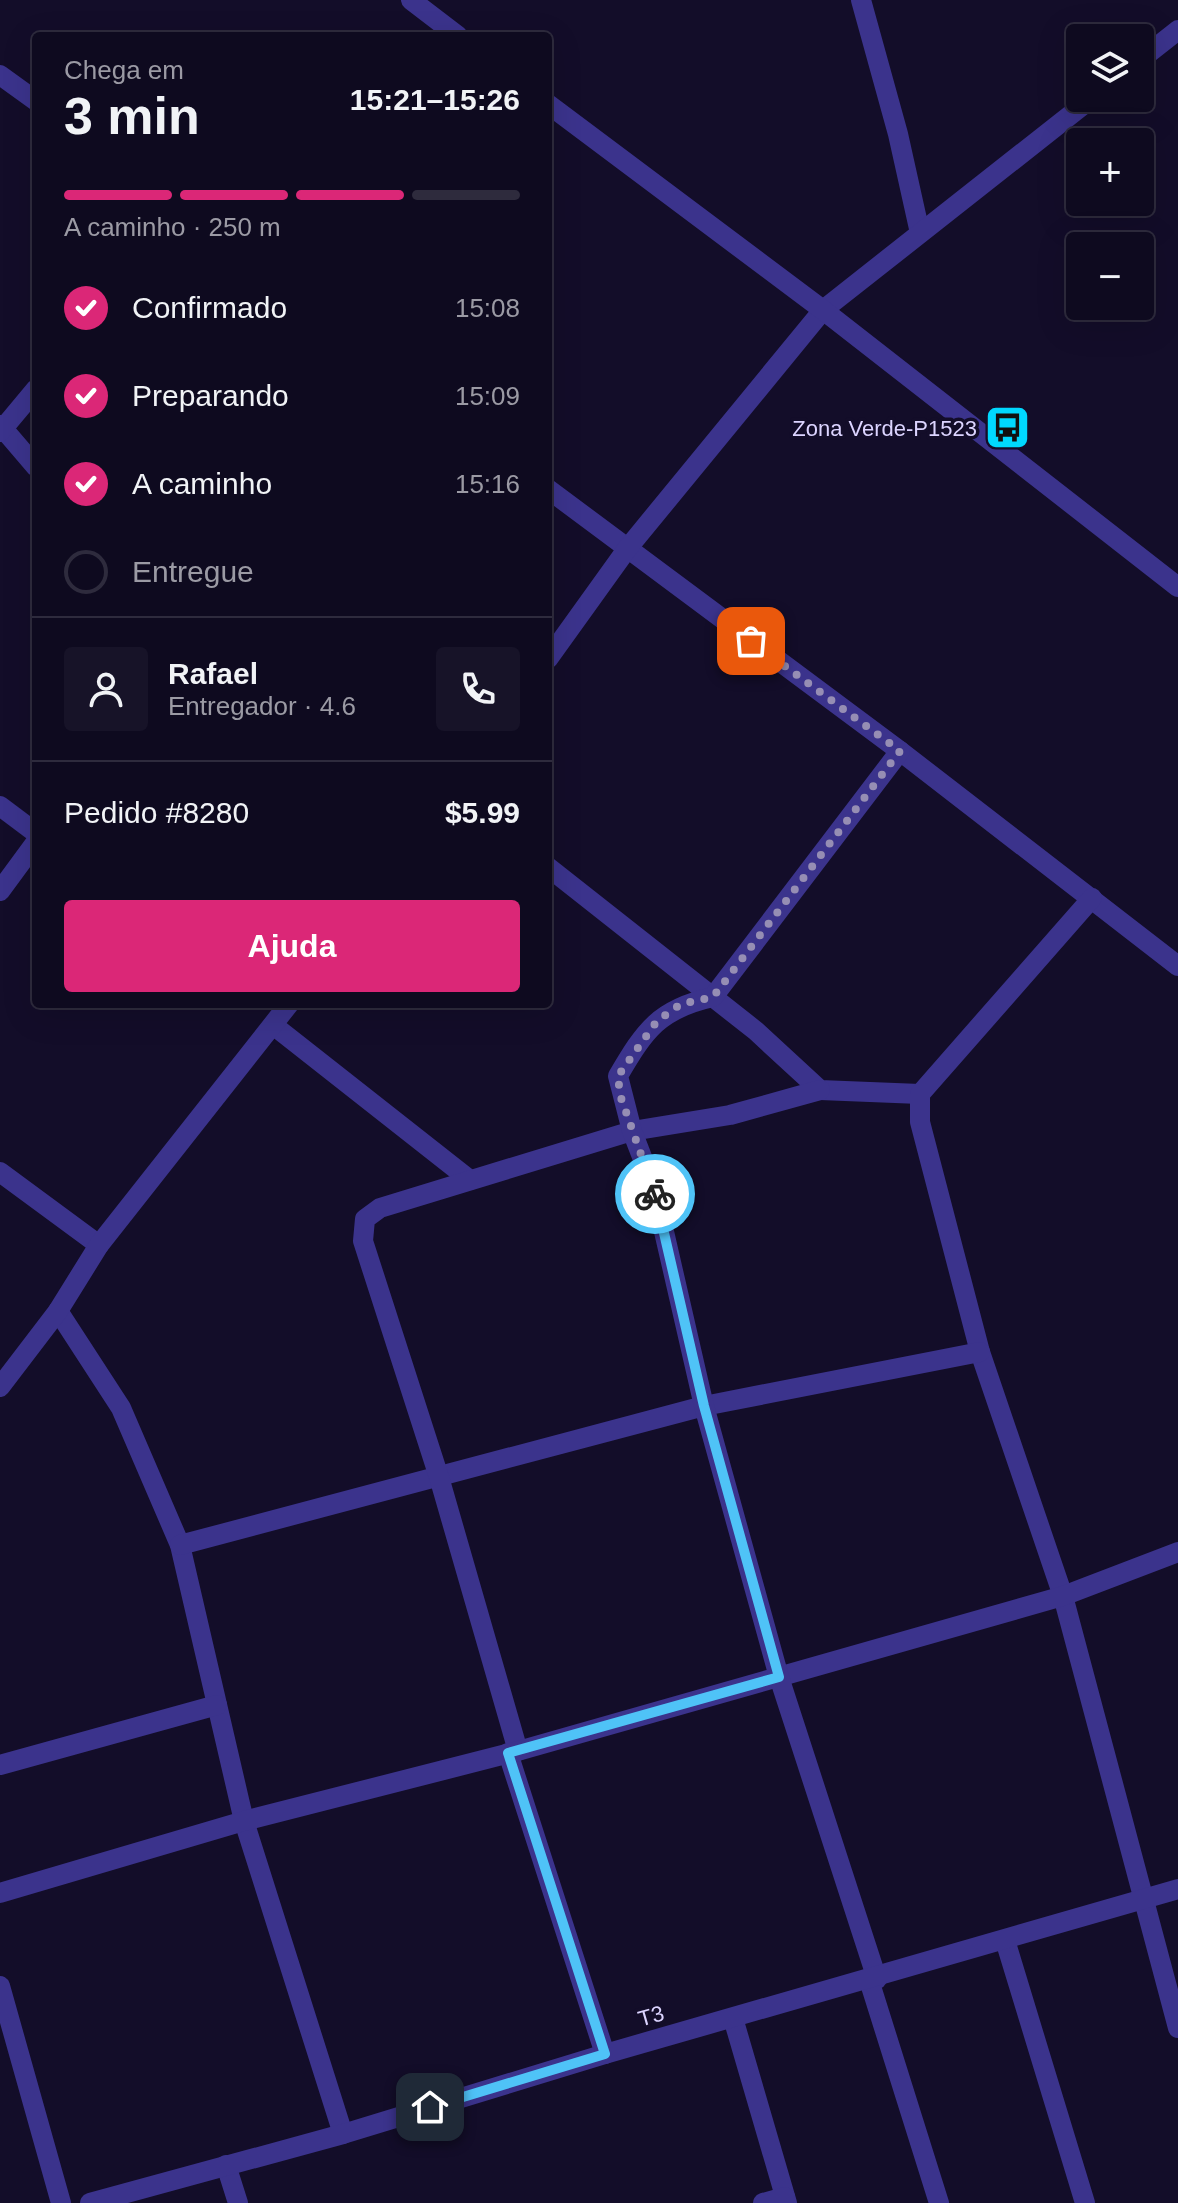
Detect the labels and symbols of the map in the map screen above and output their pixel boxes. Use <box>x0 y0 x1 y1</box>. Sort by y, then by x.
bus stop icon: Zona Verde-P1523 <box>984 404 1032 452</box>
place label: Zona Verde-P1523 <box>792 416 977 441</box>
pin <box>717 607 785 675</box>
courier <box>615 1154 695 1234</box>
street label: T3 <box>635 2000 667 2032</box>
pin <box>396 2073 464 2141</box>

